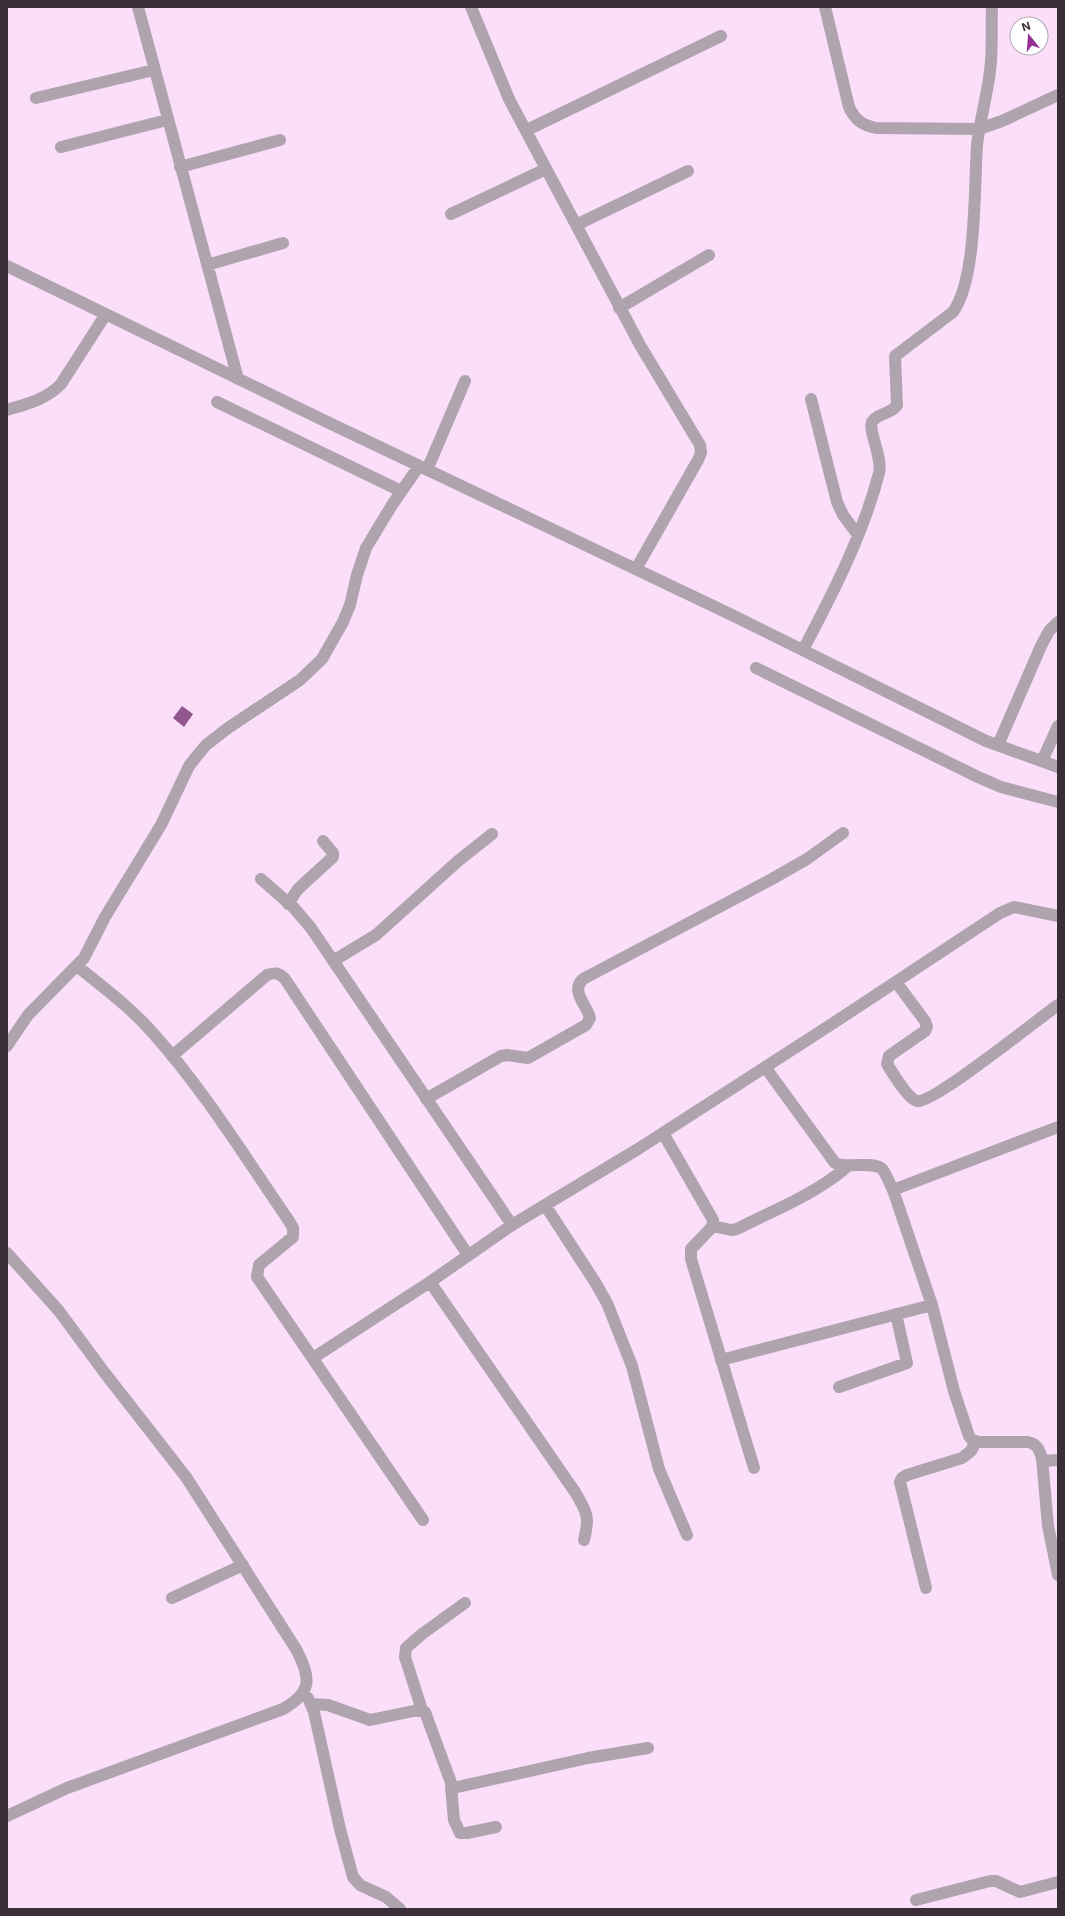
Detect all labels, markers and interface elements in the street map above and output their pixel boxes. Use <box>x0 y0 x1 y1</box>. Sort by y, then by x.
north arrow <box>1009 16 1049 56</box>
text: N <box>1020 19 1032 34</box>

